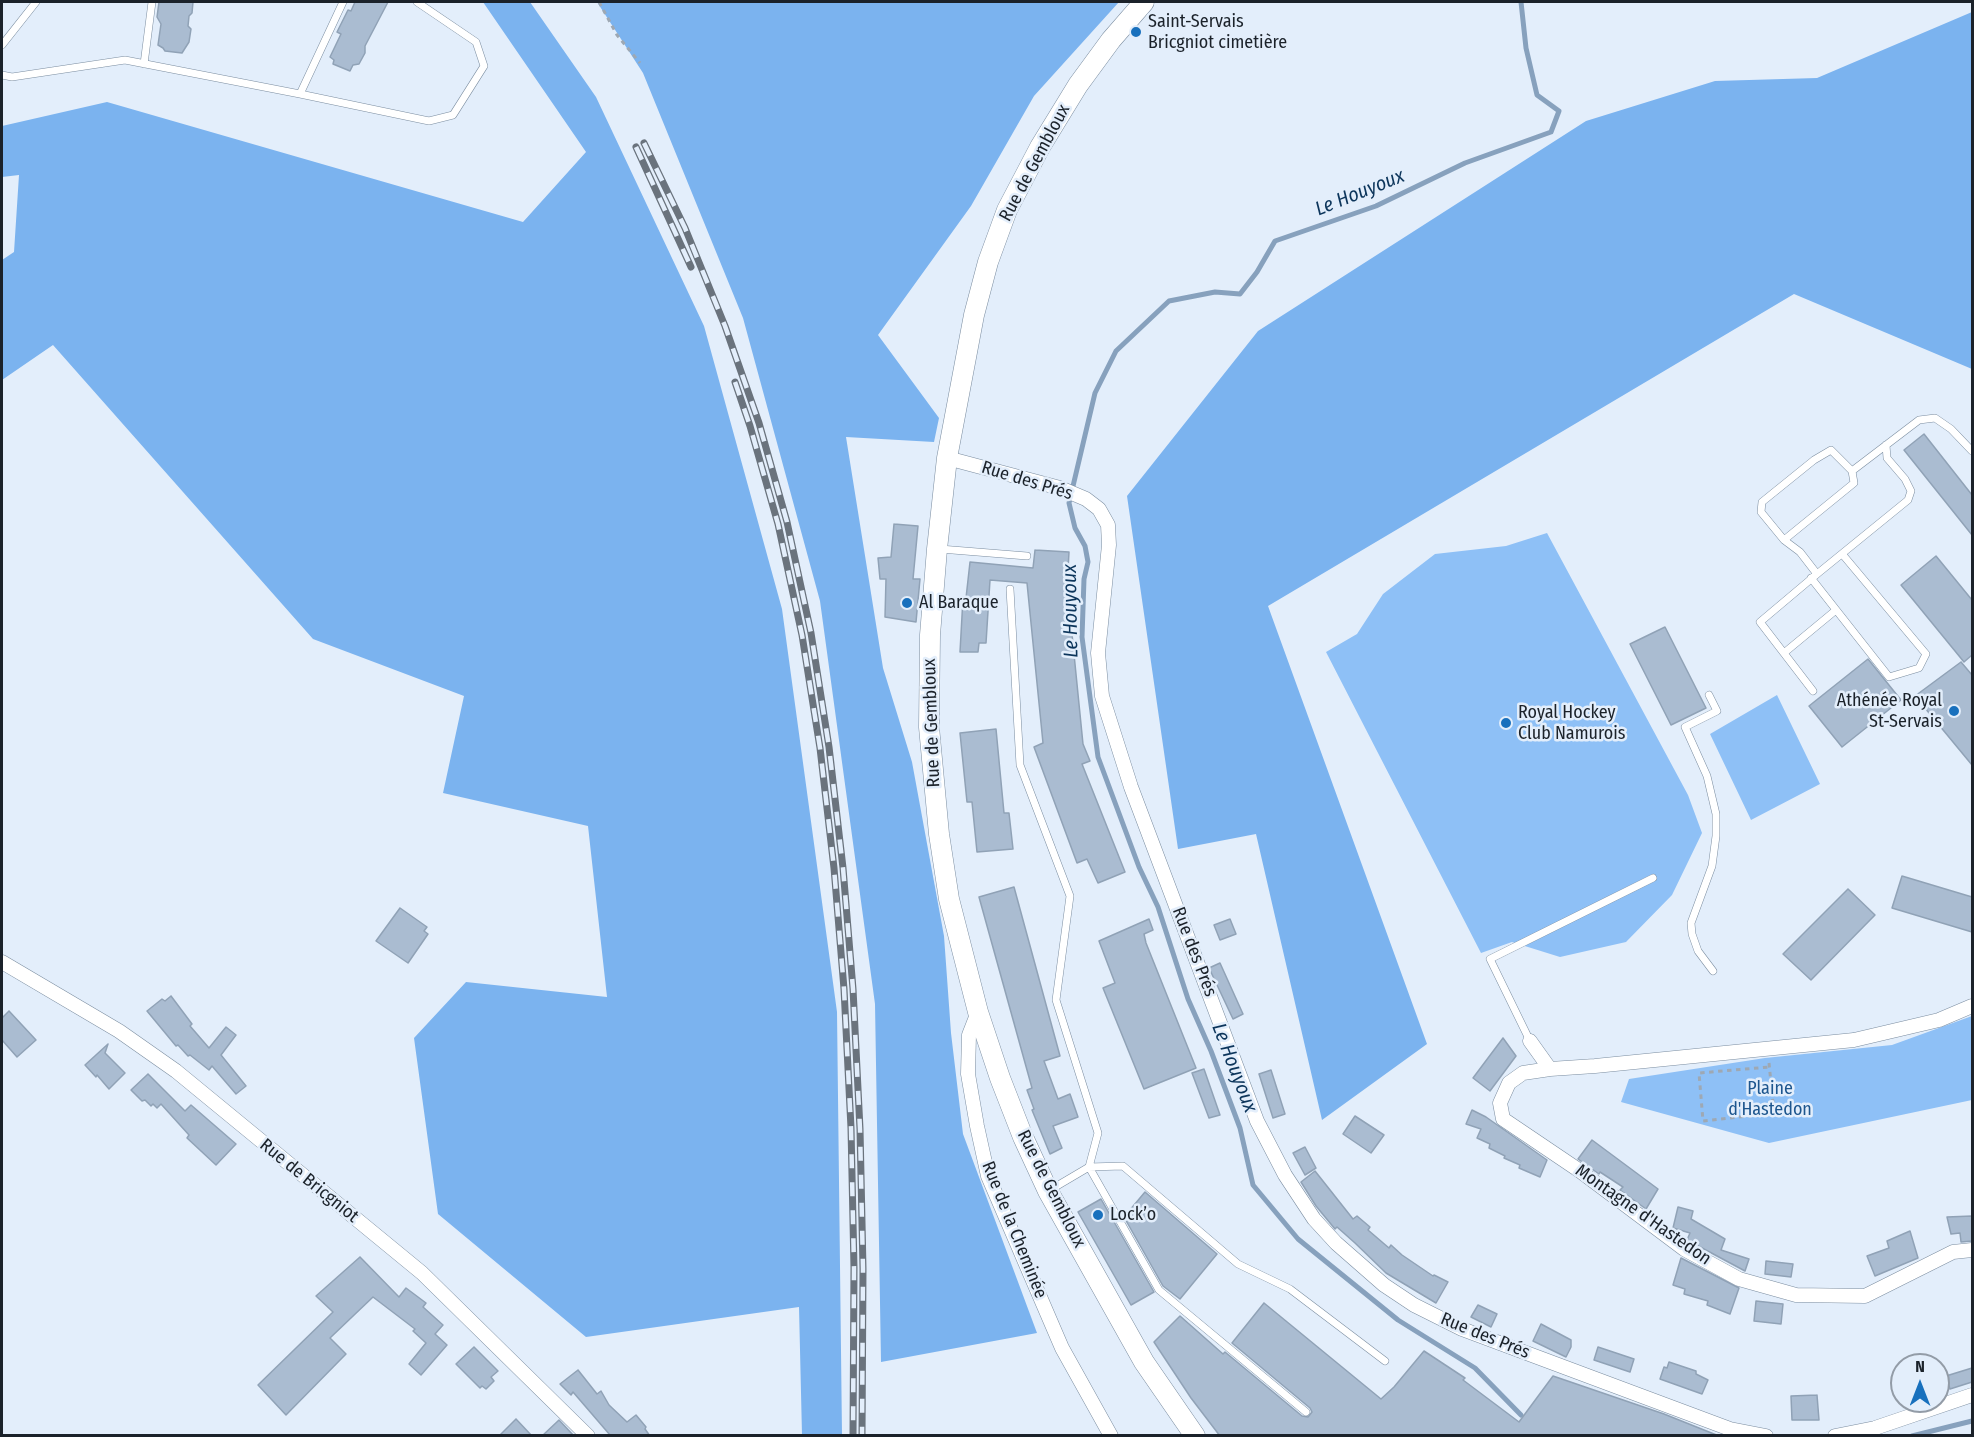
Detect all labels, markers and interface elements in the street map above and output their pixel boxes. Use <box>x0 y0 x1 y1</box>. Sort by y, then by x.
place label: Saint-Servais Bricgniot cimetière <box>1148 11 1287 54</box>
marker: Saint-Servais Bricgniot cimetière <box>1129 25 1143 39</box>
street label: Rue de Gembloux <box>995 101 1075 225</box>
water label: Le Houyoux <box>1312 164 1408 222</box>
street label: Rue des Prés <box>979 457 1075 505</box>
water label: Le Houyoux <box>1058 564 1084 658</box>
place label: Al Baraque <box>919 592 999 614</box>
marker: Al Baraque <box>900 596 914 610</box>
street label: Rue de Gembloux <box>919 658 945 788</box>
place label: Athénée Royal St-Servais <box>1837 690 1942 732</box>
place label: Royal Hockey Club Namurois <box>1518 702 1625 744</box>
marker: Athénée Royal St-Servais <box>1947 704 1961 718</box>
marker: Royal Hockey Club Namurois <box>1499 716 1513 730</box>
street label: Rue des Prés <box>1167 904 1221 1000</box>
water label: Le Houyoux <box>1206 1020 1262 1116</box>
park label: Plaine d'Hastedon <box>1728 1078 1812 1120</box>
street label: Rue de Gembloux <box>1012 1127 1090 1251</box>
street label: Rue de Bricgniot <box>255 1134 363 1228</box>
street label: Rue de la Cheminée <box>977 1158 1051 1302</box>
street label: Montagne d'Hastedon <box>1571 1160 1715 1270</box>
place label: Lock’o <box>1110 1204 1156 1226</box>
marker: Lock’o <box>1091 1208 1105 1222</box>
street label: Rue des Prés <box>1437 1308 1533 1364</box>
north arrow <box>1890 1353 1950 1413</box>
text: N <box>1915 1357 1925 1376</box>

